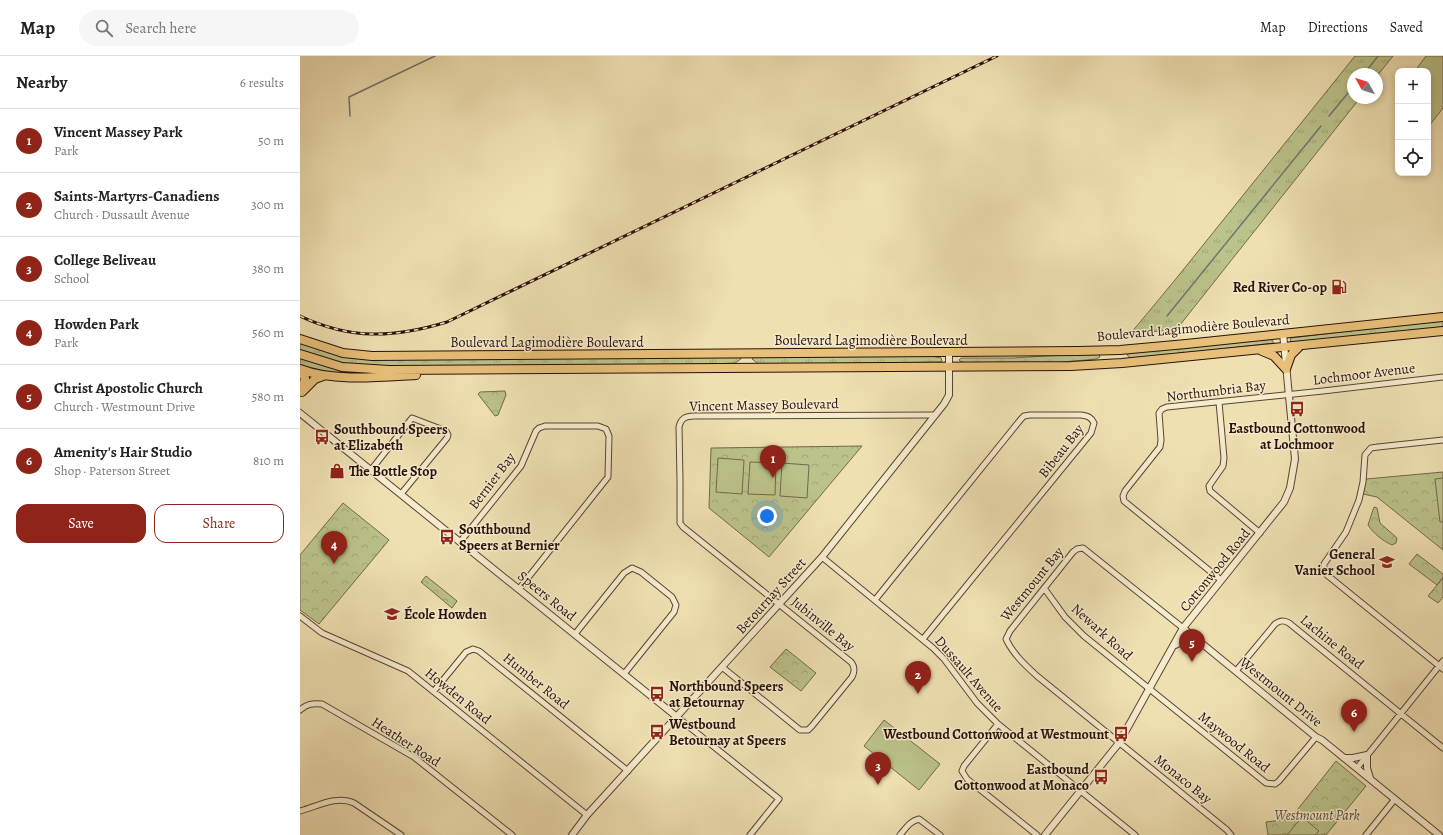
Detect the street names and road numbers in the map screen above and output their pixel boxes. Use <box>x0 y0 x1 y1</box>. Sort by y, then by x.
street label: Boulevard Lagimodière Boulevard <box>1096 310 1291 346</box>
street label: Boulevard Lagimodière Boulevard <box>774 331 968 350</box>
street label: Boulevard Lagimodière Boulevard <box>450 333 644 352</box>
street label: Lochmoor Avenue <box>1312 358 1416 390</box>
street label: Northumbria Bay <box>1165 375 1268 407</box>
street label: Vincent Massey Boulevard <box>688 394 839 416</box>
street label: Bibeau Bay <box>1034 420 1088 482</box>
street label: Bernier Bay <box>464 448 520 513</box>
street label: Cottonwood Road <box>1175 524 1255 616</box>
street label: Westmount Bay <box>995 542 1068 626</box>
street label: Betournay Street <box>732 554 811 638</box>
street label: Speers Road <box>514 567 581 626</box>
street label: Jubinville Bay <box>787 592 860 656</box>
street label: Newark Road <box>1067 599 1137 665</box>
street label: Lachine Road <box>1296 610 1368 674</box>
street label: Dussault Avenue <box>931 632 1007 716</box>
street label: Humber Road <box>499 648 574 714</box>
street label: Westmount Drive <box>1235 652 1326 731</box>
street label: Howden Road <box>421 663 495 729</box>
street label: Maywood Road <box>1194 707 1274 777</box>
street label: Heather Road <box>368 713 445 772</box>
street label: Monaco Bay <box>1150 750 1216 809</box>

